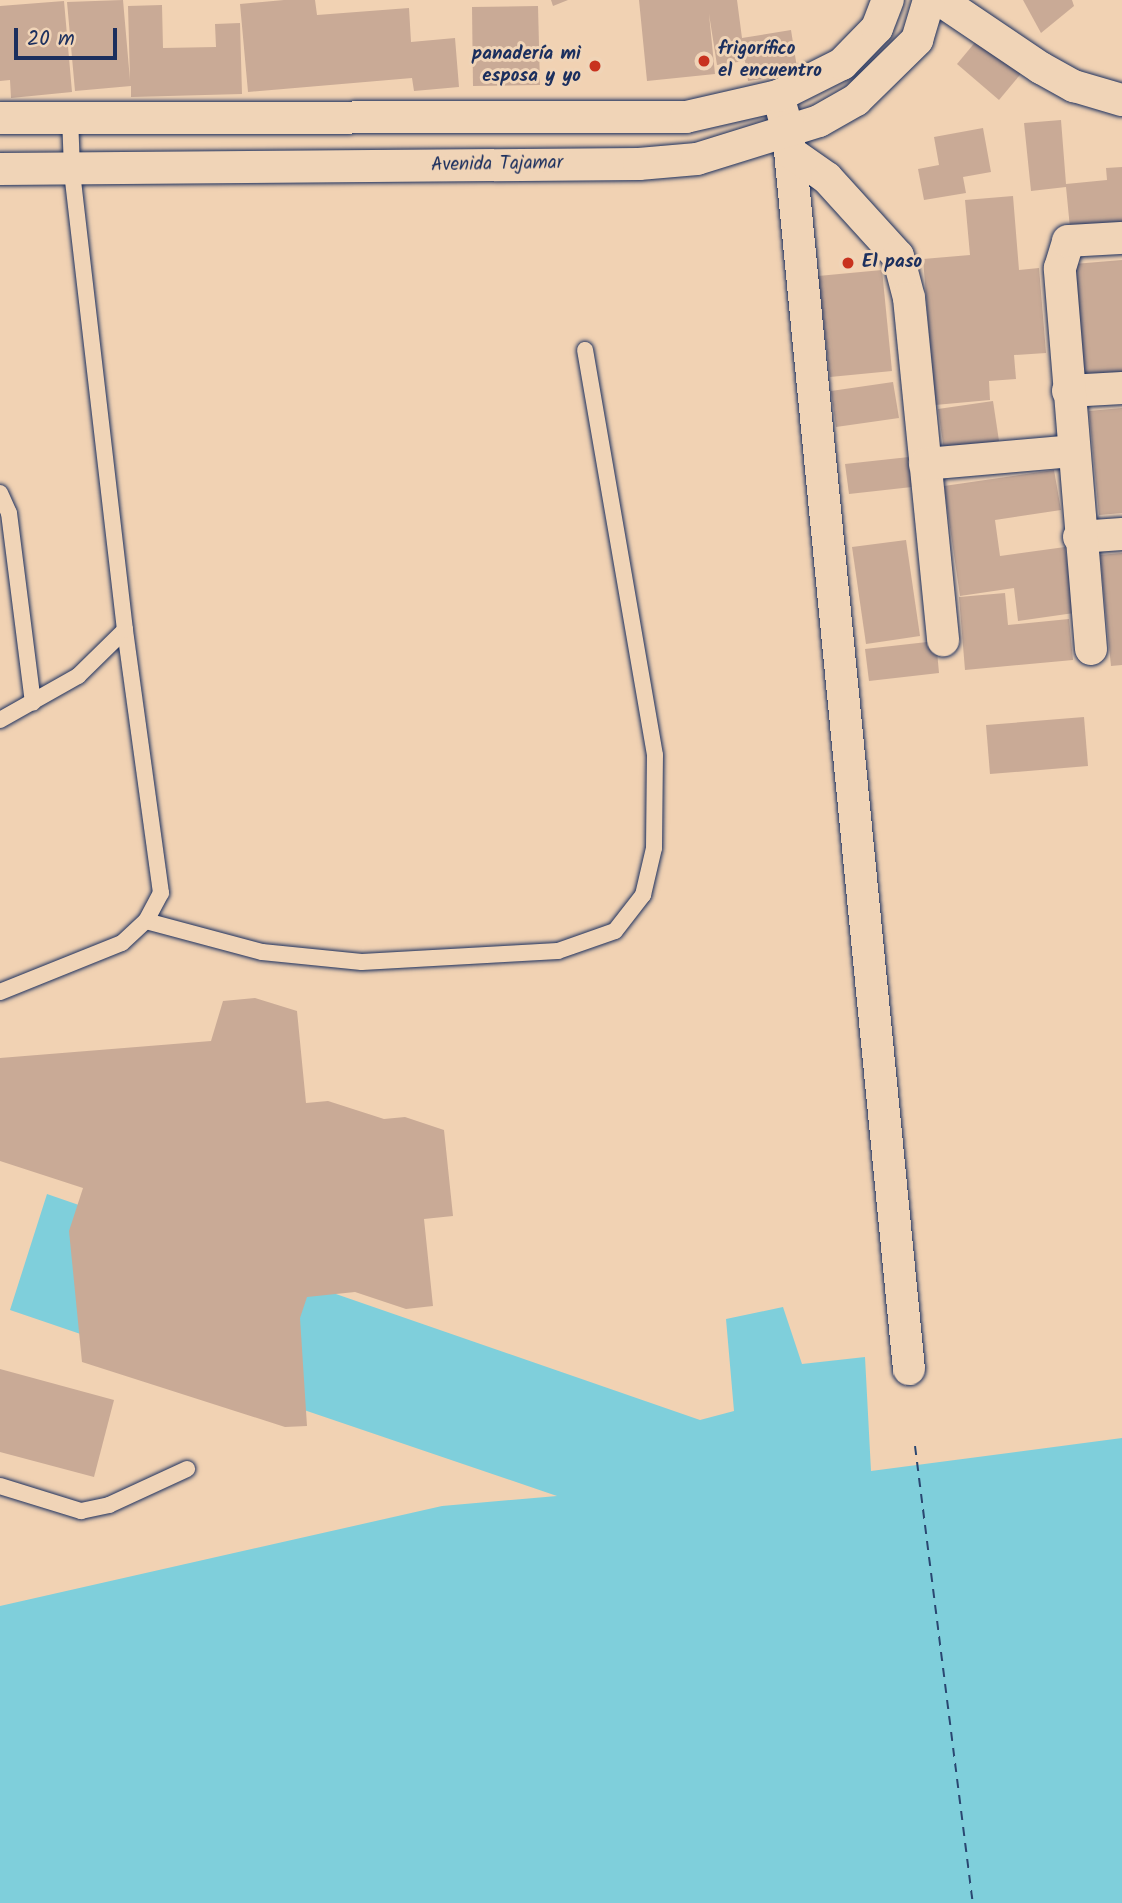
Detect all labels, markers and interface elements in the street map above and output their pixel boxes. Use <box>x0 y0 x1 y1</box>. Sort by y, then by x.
scale bar <box>18 14 121 58</box>
text: 20 m <box>27 23 75 56</box>
place label: frigorífico el encuentro <box>718 39 822 83</box>
place label: panadería mi esposa y yo <box>472 44 581 88</box>
marker: frigorífico el encuentro <box>696 53 712 69</box>
marker: panadería mi esposa y yo <box>587 58 603 74</box>
street label: Avenida Tajamar <box>431 152 563 178</box>
place label: El paso <box>862 252 922 274</box>
marker: El paso <box>840 255 856 271</box>

